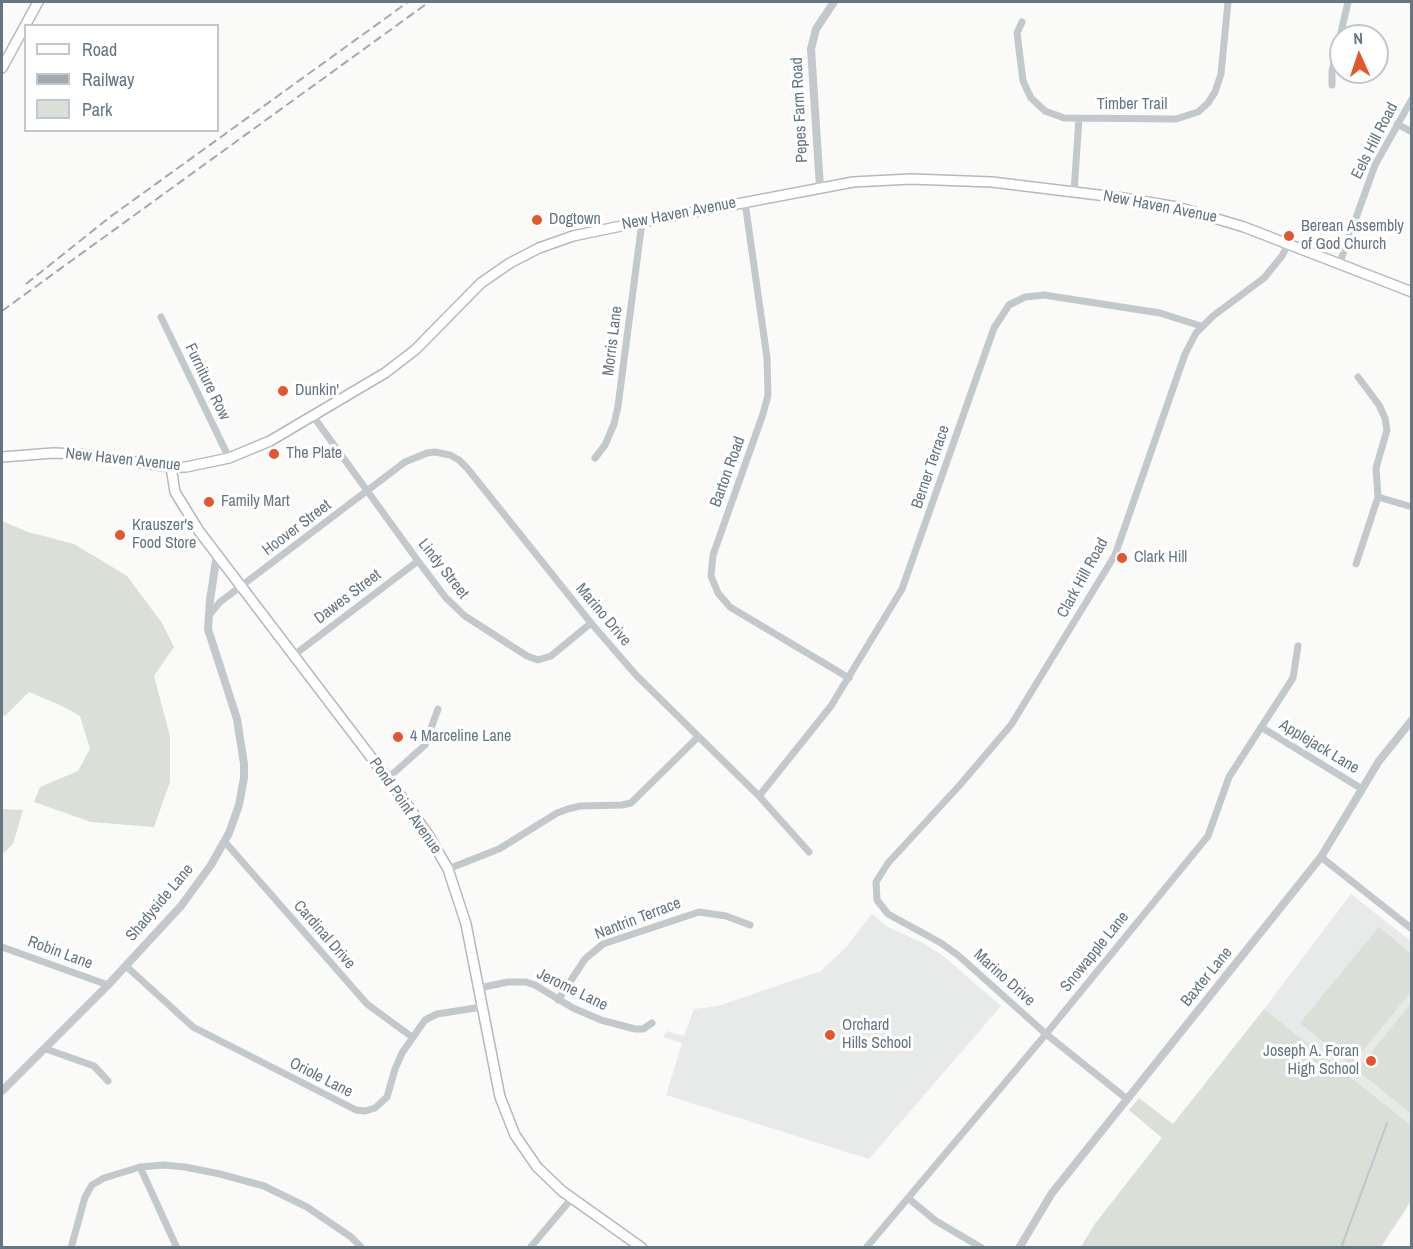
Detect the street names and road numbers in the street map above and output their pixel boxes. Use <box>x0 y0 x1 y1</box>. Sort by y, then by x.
street label: Pepes Farm Road <box>788 57 812 163</box>
street label: Timber Trail <box>1097 95 1167 115</box>
street label: Eels Hill Road <box>1348 100 1402 182</box>
street label: New Haven Avenue <box>1101 187 1219 227</box>
street label: New Haven Avenue <box>620 194 738 234</box>
street label: Morris Lane <box>599 305 627 377</box>
street label: Furniture Row <box>180 340 234 424</box>
street label: Berner Terrace <box>908 423 954 511</box>
street label: Barton Road <box>706 434 750 510</box>
street label: New Haven Avenue <box>64 444 182 476</box>
street label: Hoover Street <box>259 496 335 560</box>
street label: Lindy Street <box>414 535 472 603</box>
street label: Clark Hill Road <box>1053 535 1113 621</box>
street label: Dawes Street <box>311 566 385 628</box>
street label: Marino Drive <box>571 580 635 650</box>
street label: Applejack Lane <box>1276 716 1362 778</box>
street label: Pond Point Avenue <box>365 754 445 858</box>
street label: Shadyside Lane <box>122 861 198 945</box>
street label: Nantrin Terrace <box>592 894 684 944</box>
street label: Cardinal Drive <box>289 897 359 973</box>
street label: Snowapple Lane <box>1057 908 1133 996</box>
street label: Robin Lane <box>25 932 95 974</box>
street label: Baxter Lane <box>1177 943 1237 1011</box>
street label: Marino Drive <box>969 945 1039 1011</box>
street label: Jerome Lane <box>533 965 611 1015</box>
street label: Oriole Lane <box>286 1054 356 1102</box>

